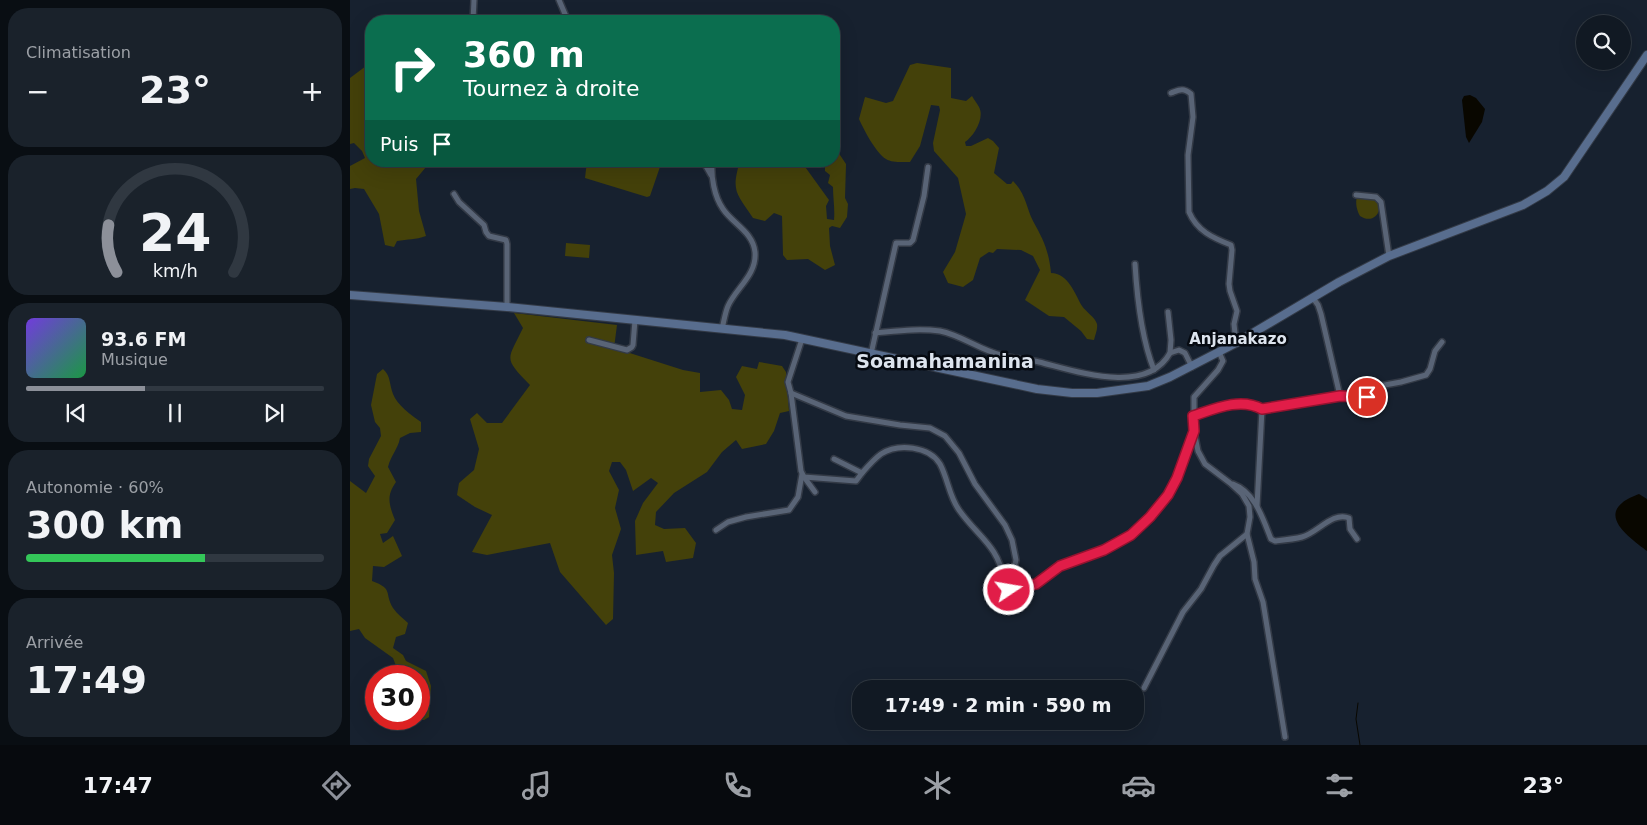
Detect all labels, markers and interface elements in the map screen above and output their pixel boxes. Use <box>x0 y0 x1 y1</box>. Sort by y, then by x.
map controls <box>1576 15 1631 70</box>
button: search <box>1576 15 1631 70</box>
icon: right <box>380 35 445 100</box>
text: 360 m <box>463 35 585 75</box>
text: Climatisation <box>26 43 131 62</box>
text: 23° <box>139 68 211 112</box>
text: − <box>26 75 49 108</box>
text: + <box>301 75 324 108</box>
text: Tournez à droite <box>463 76 640 101</box>
icon: arrive <box>428 130 456 158</box>
text: Puis <box>380 133 418 155</box>
text: 24 <box>139 203 211 263</box>
text: km/h <box>152 260 198 281</box>
text: 93.6 FM <box>101 328 186 350</box>
district label: Anjanakazo <box>1189 330 1287 348</box>
text: Musique <box>101 350 168 369</box>
district label: Soamahamanina <box>856 350 1034 372</box>
pin <box>1346 376 1388 418</box>
icon: arrive <box>1353 383 1381 411</box>
icon: previous <box>62 399 90 427</box>
icon: pause <box>161 399 189 427</box>
icon: next <box>260 399 288 427</box>
text: Autonomie · 60% <box>26 478 164 497</box>
text: 300 km <box>26 503 183 547</box>
position arrow <box>982 563 1034 615</box>
text: Arrivée <box>26 633 83 652</box>
text: 17:49 <box>26 658 147 702</box>
speed limit sign: 30 <box>365 665 430 730</box>
text: 17:49 · 2 min · 590 m <box>884 694 1112 716</box>
icon: directions <box>319 768 354 803</box>
icon: music <box>519 768 554 803</box>
icon: phone <box>720 768 755 803</box>
icon: climate <box>920 768 955 803</box>
icon: car <box>1121 768 1156 803</box>
icon: filters <box>1322 768 1357 803</box>
text: 17:47 <box>83 773 153 798</box>
text: 23° <box>1522 773 1564 798</box>

